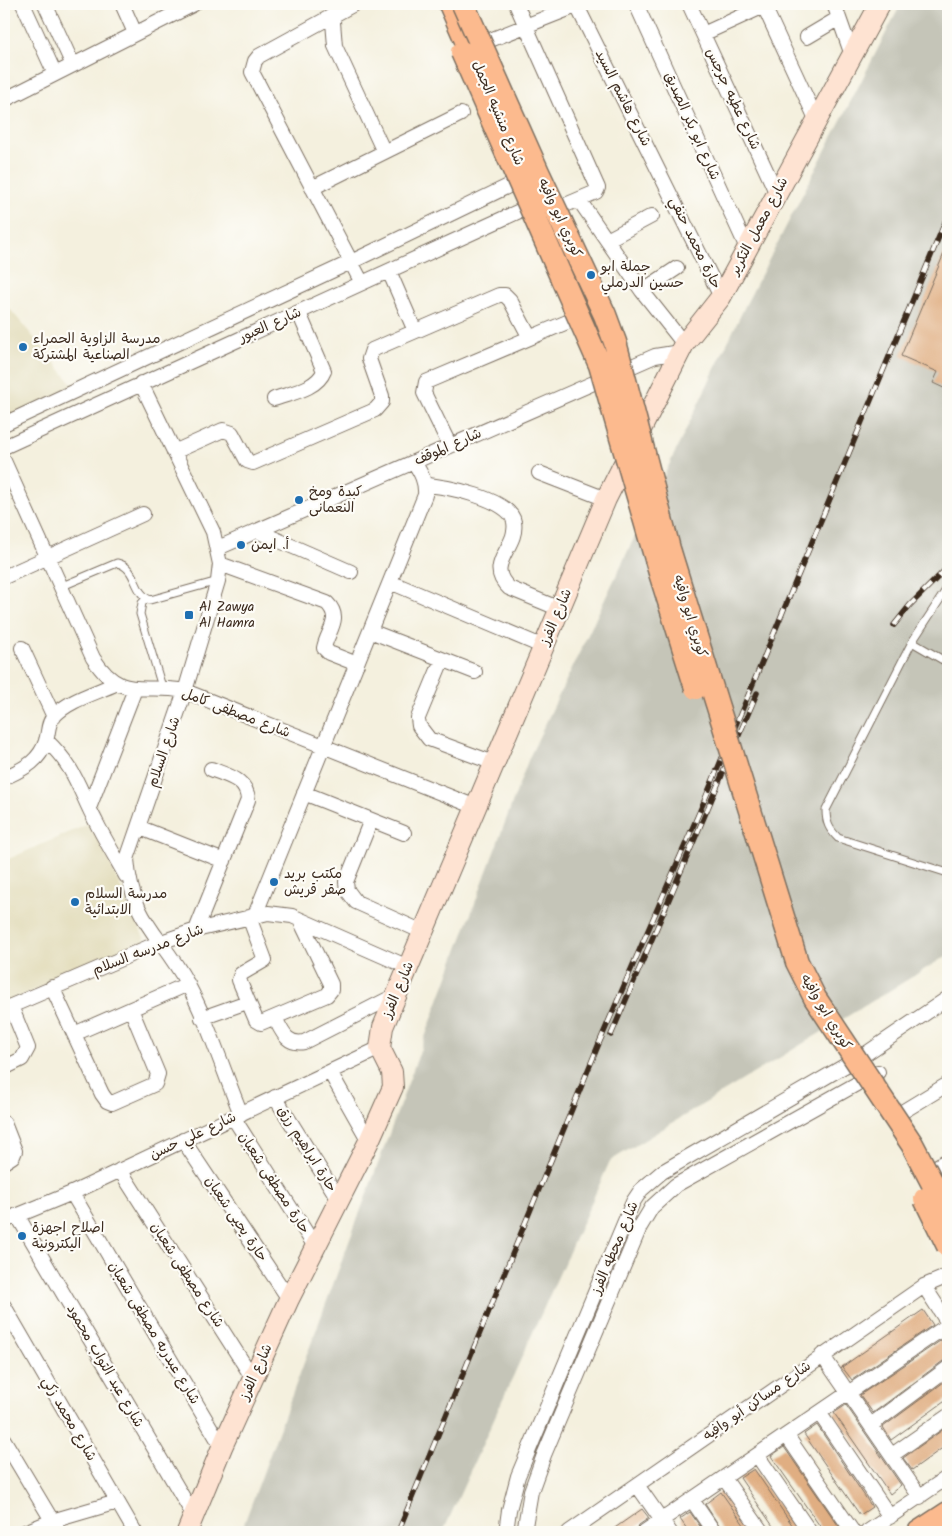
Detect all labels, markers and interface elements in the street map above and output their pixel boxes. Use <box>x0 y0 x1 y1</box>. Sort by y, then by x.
street label: شارع عطيه جرجس <box>700 44 766 154</box>
street label: شارع هاشم السيد <box>589 46 657 150</box>
street label: شارع منشيه الجمل <box>466 57 530 169</box>
street label: شارع ابو بكر الصديق <box>658 68 726 184</box>
street label: شارع معمل التكرير <box>723 173 794 280</box>
street label: كوبري ابو وافيه <box>532 175 588 261</box>
street label: حارة محمد حنفي <box>662 193 727 293</box>
place label: جملة ابو حسين الدرملي <box>600 256 684 295</box>
marker: جملة ابو حسين الدرملي <box>585 269 597 281</box>
street label: شارع العبور <box>234 301 305 349</box>
place label: مدرسة الزاوية الحمراء الصناعية المشتركة <box>33 328 160 366</box>
marker: مدرسة الزاوية الحمراء الصناعية المشتركة <box>17 341 29 353</box>
street label: شارع الموقف <box>411 422 485 472</box>
place label: كبدة ومخ النعمانى <box>309 481 362 519</box>
marker: كبدة ومخ النعمانى <box>293 494 305 506</box>
place label: أ. ايمن <box>251 534 289 556</box>
marker: أ. ايمن <box>235 539 247 551</box>
street label: كوبري ابو وافيه <box>667 572 713 660</box>
street label: شارع الفرز <box>534 585 578 650</box>
place label: Al Zawya Al Hamra <box>199 596 255 634</box>
marker: Al Zawya Al Hamra <box>183 609 195 621</box>
street label: شارع مصطفى كامل <box>178 682 294 744</box>
street label: شارع السلام <box>142 714 186 790</box>
place label: مكتب بريد صقر قريش <box>284 863 346 901</box>
marker: مكتب بريد صقر قريش <box>268 876 280 888</box>
place label: مدرسة السلام الابتدائية <box>85 883 167 921</box>
marker: مدرسة السلام الابتدائية <box>69 896 81 908</box>
street label: شارع مدرسه السلام <box>89 919 207 981</box>
street label: شارع الفرز <box>376 958 420 1023</box>
street label: كوبري ابو وافيه <box>795 970 857 1054</box>
street label: حارة ابراهيم رزق <box>272 1101 342 1197</box>
street label: شارع علي حسن <box>146 1106 240 1167</box>
street label: حارة مصطفى شعبان <box>233 1128 315 1238</box>
street label: حارة يحيى شعبان <box>199 1172 273 1266</box>
street label: شارع محطه الفرز <box>585 1198 645 1299</box>
place label: اصلاح اجهزة اليكترونية <box>32 1217 104 1255</box>
street label: شارع مصطفى شعبان <box>145 1218 229 1332</box>
marker: اصلاح اجهزة اليكترونية <box>16 1230 28 1242</box>
street label: شارع عبدربه مصطفى شعبان <box>102 1257 206 1409</box>
street label: شارع عبد التواب محمود <box>61 1300 149 1432</box>
street label: شارع الفرز <box>233 1340 278 1405</box>
street label: شارع مساكن أبو وافيه <box>698 1355 816 1447</box>
street label: شارع محمد زكي <box>35 1373 102 1466</box>

